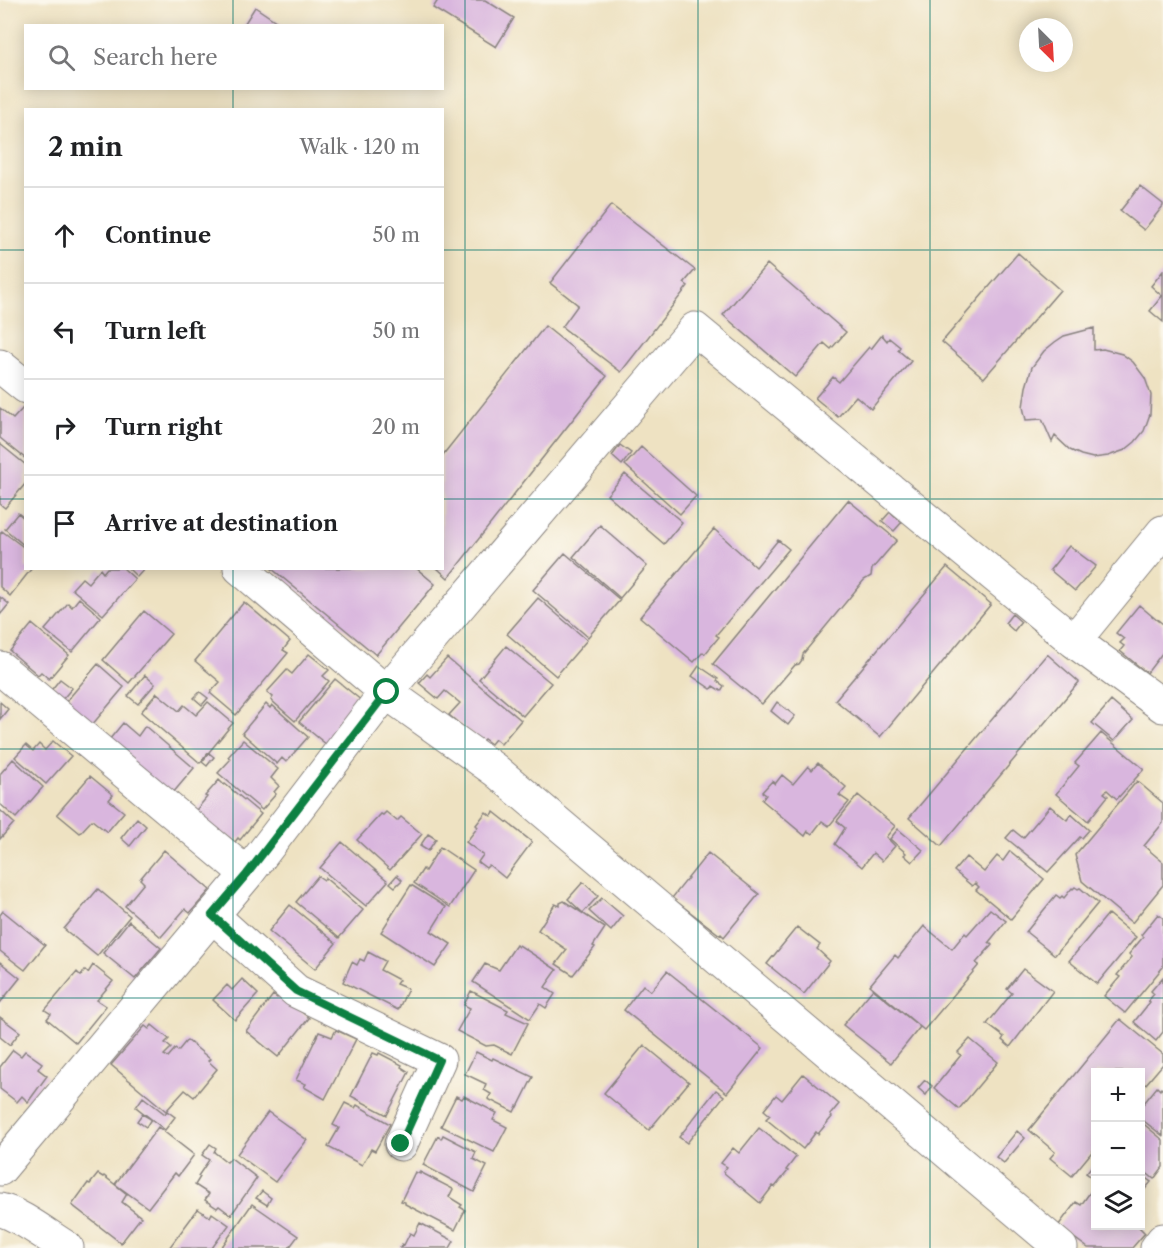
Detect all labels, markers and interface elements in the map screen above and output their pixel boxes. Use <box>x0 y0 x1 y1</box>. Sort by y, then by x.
north arrow <box>1019 18 1073 72</box>
search box <box>24 24 444 90</box>
icon: search <box>45 41 78 74</box>
text: Search here <box>93 44 218 71</box>
text: 2 min <box>48 131 123 163</box>
text: Walk · 120 m <box>299 135 420 159</box>
icon: ahead <box>48 219 81 252</box>
text: Continue <box>105 222 211 249</box>
text: 50 m <box>373 223 420 247</box>
icon: left <box>48 315 81 348</box>
text: Turn left <box>105 318 206 345</box>
text: 50 m <box>373 319 420 343</box>
icon: right <box>48 411 81 444</box>
text: Turn right <box>105 414 223 441</box>
text: 20 m <box>372 415 420 439</box>
icon: arrive <box>48 507 81 540</box>
text: Arrive at destination <box>105 510 338 537</box>
route start <box>373 678 399 704</box>
map controls <box>1091 1068 1145 1230</box>
button: + <box>1091 1068 1145 1122</box>
button: − <box>1091 1122 1145 1176</box>
route end <box>387 1130 413 1156</box>
button: layers <box>1091 1176 1145 1230</box>

